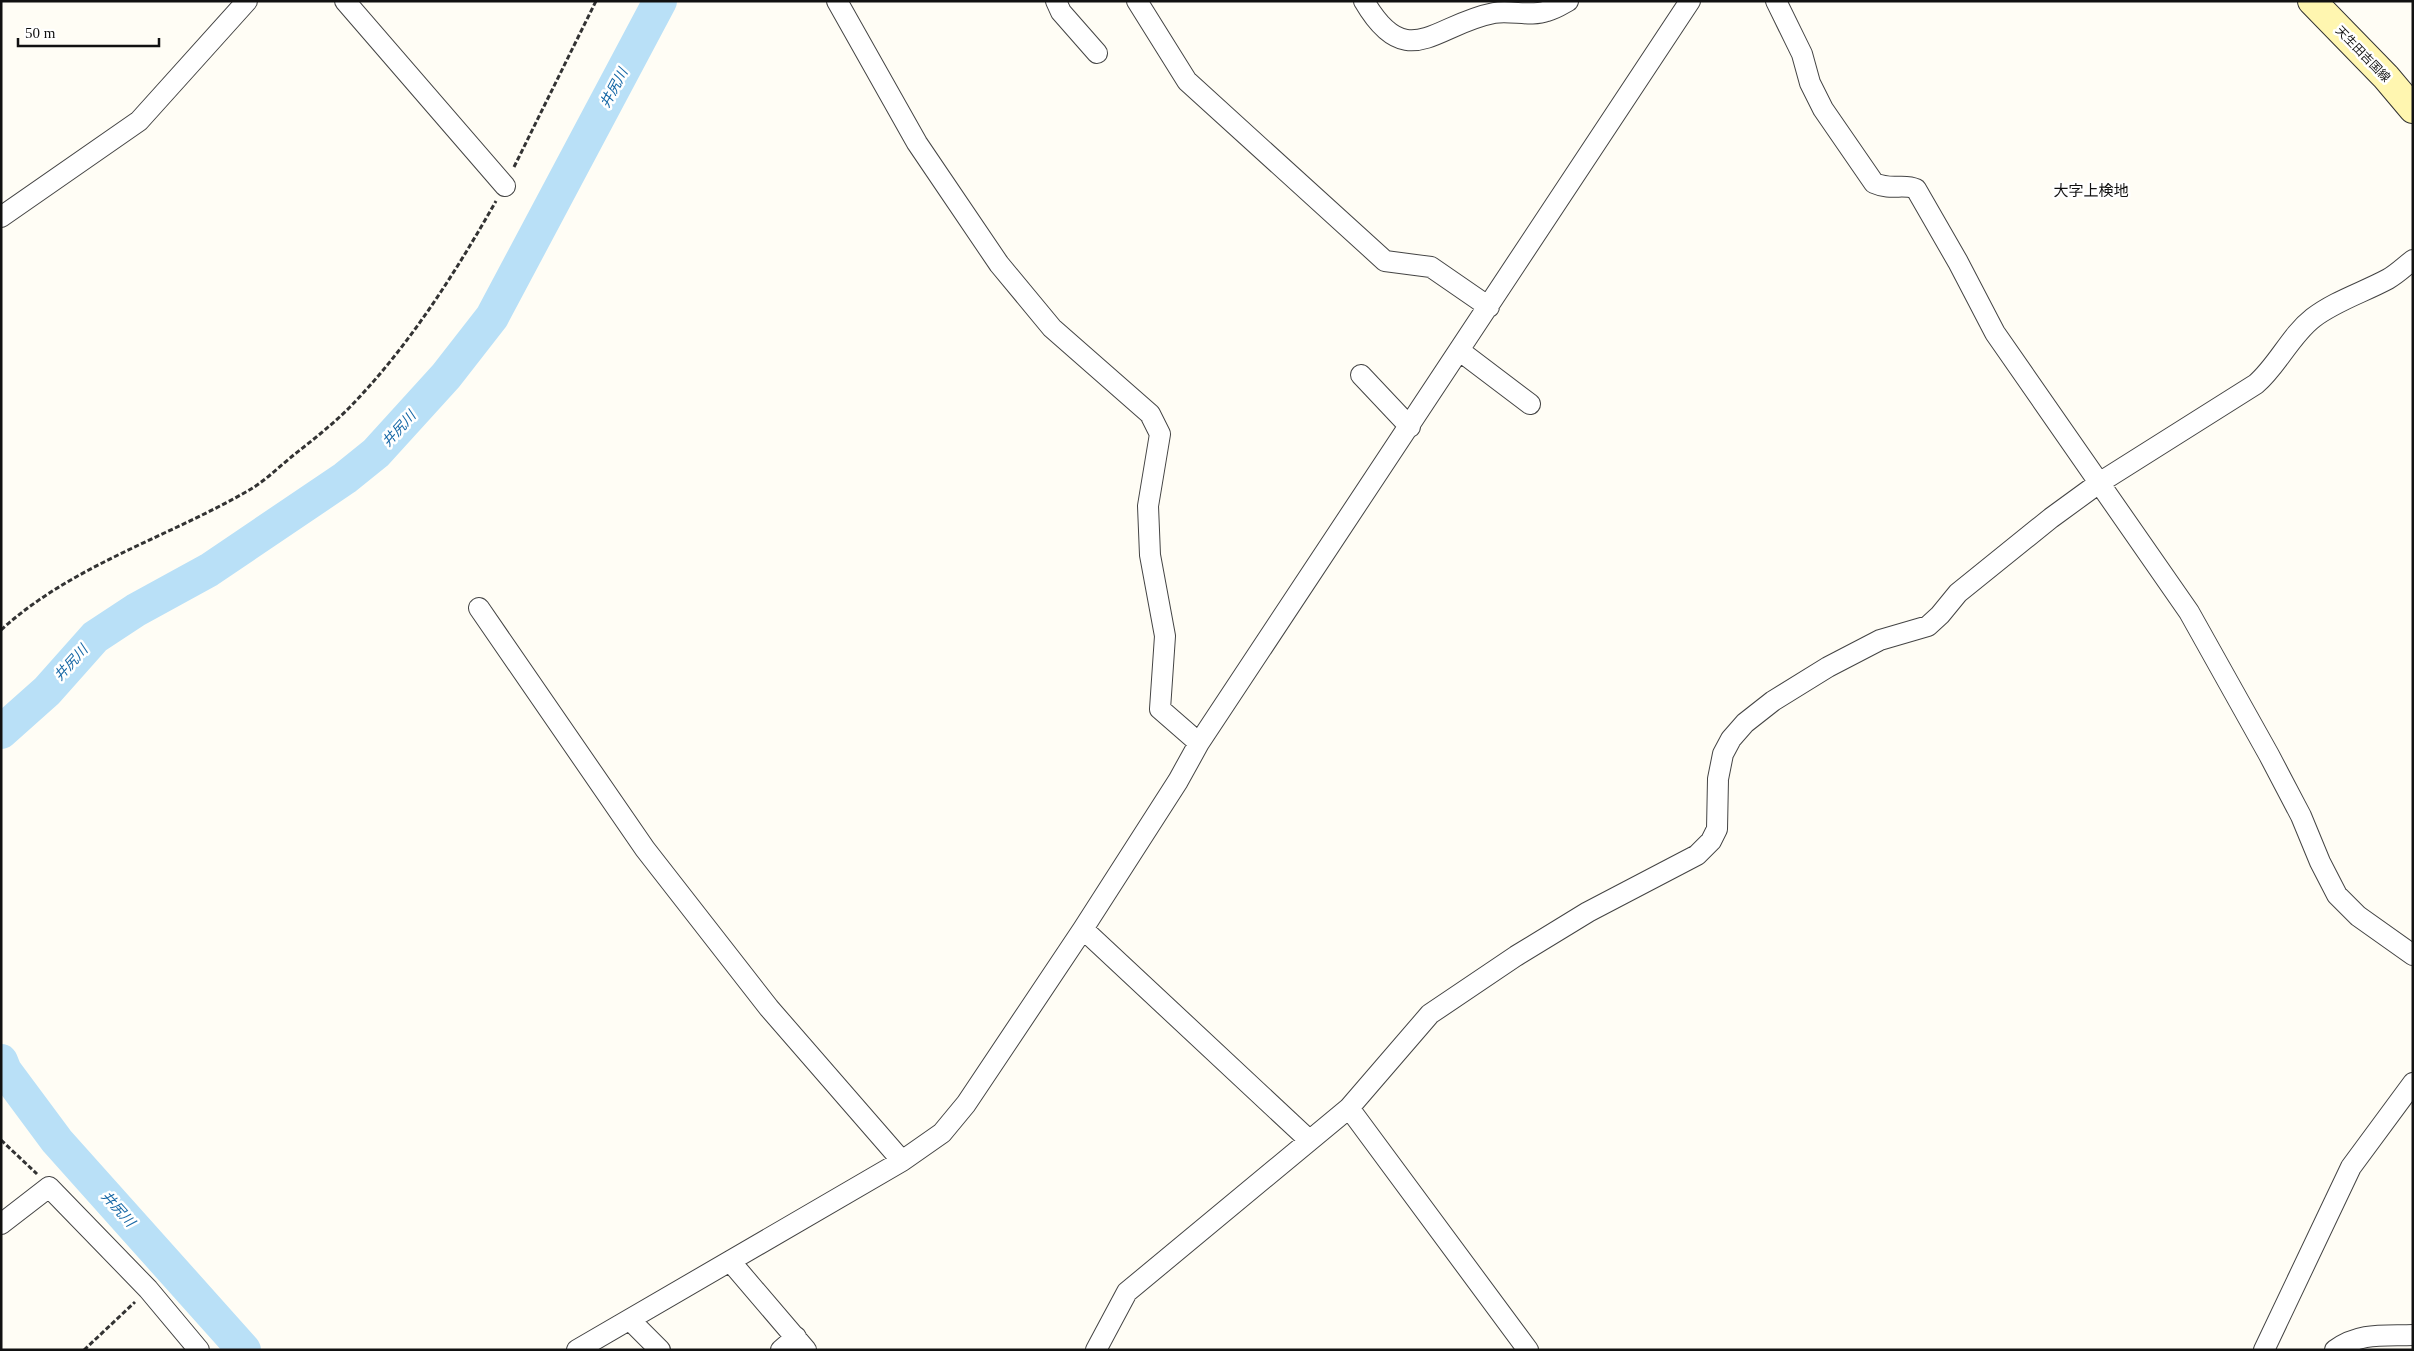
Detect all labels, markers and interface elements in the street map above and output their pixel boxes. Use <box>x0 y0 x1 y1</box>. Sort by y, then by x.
scale bar <box>18 15 159 47</box>
street label: 天生田吉国線 <box>2333 23 2393 85</box>
text: 50 m <box>25 25 56 41</box>
water label: 井尻川 <box>598 64 631 110</box>
district label: 大字上検地 <box>2053 183 2129 199</box>
water label: 井尻川 <box>379 407 420 450</box>
water label: 井尻川 <box>51 641 92 684</box>
water label: 井尻川 <box>98 1188 139 1231</box>

